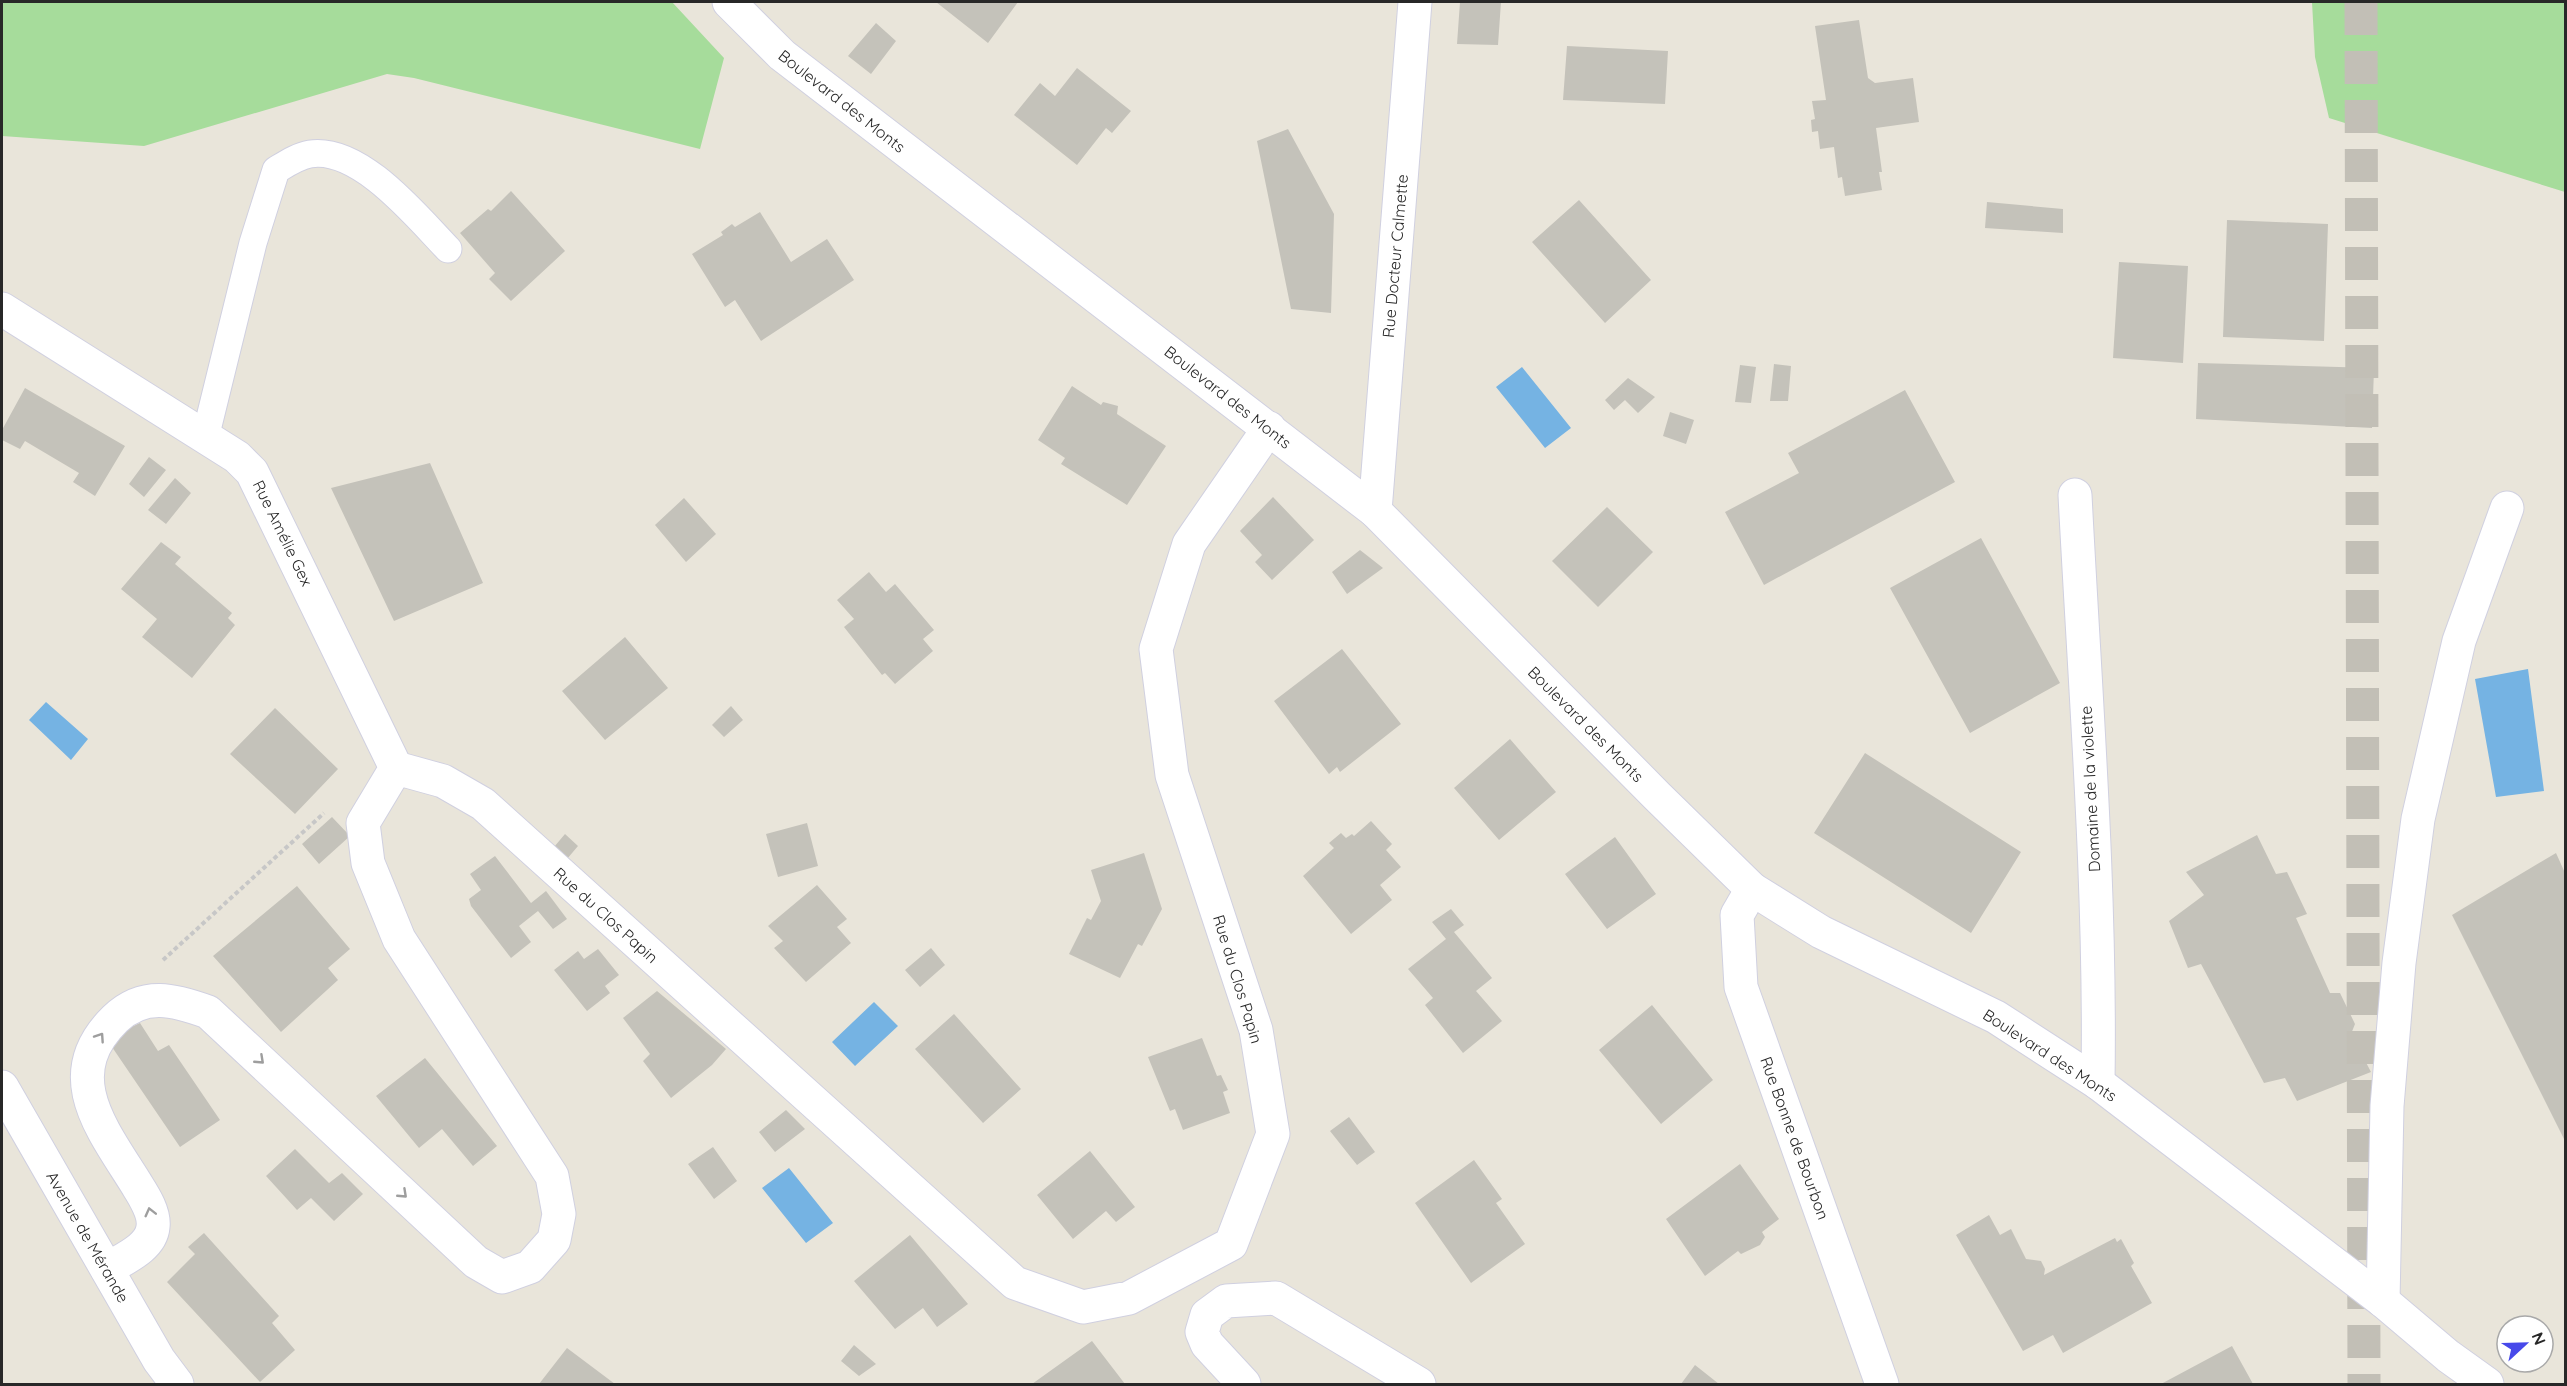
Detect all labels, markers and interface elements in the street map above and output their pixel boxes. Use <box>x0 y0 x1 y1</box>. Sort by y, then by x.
street label: Boulevard des Monts <box>775 45 909 157</box>
street label: Rue Docteur Calmette <box>1378 173 1412 339</box>
street label: Boulevard des Monts <box>1161 341 1295 453</box>
street label: Rue Amélie Gex <box>249 477 317 589</box>
street label: Boulevard des Monts <box>1524 662 1648 786</box>
street label: Domaine de la violette <box>2076 705 2104 873</box>
street label: Rue du Clos Papin <box>550 863 662 967</box>
street label: Rue du Clos Papin <box>1209 912 1267 1046</box>
street label: Boulevard des Monts <box>1979 1004 2121 1106</box>
one-way arrow <box>93 1032 104 1043</box>
one-way arrow <box>253 1053 264 1064</box>
street label: Rue Bonne de Bourbon <box>1756 1054 1834 1222</box>
street label: Avenue de Mérande <box>42 1168 134 1306</box>
one-way arrow <box>396 1186 407 1197</box>
one-way arrow <box>145 1208 158 1218</box>
north arrow <box>2495 1314 2555 1374</box>
text: N <box>2527 1329 2550 1348</box>

